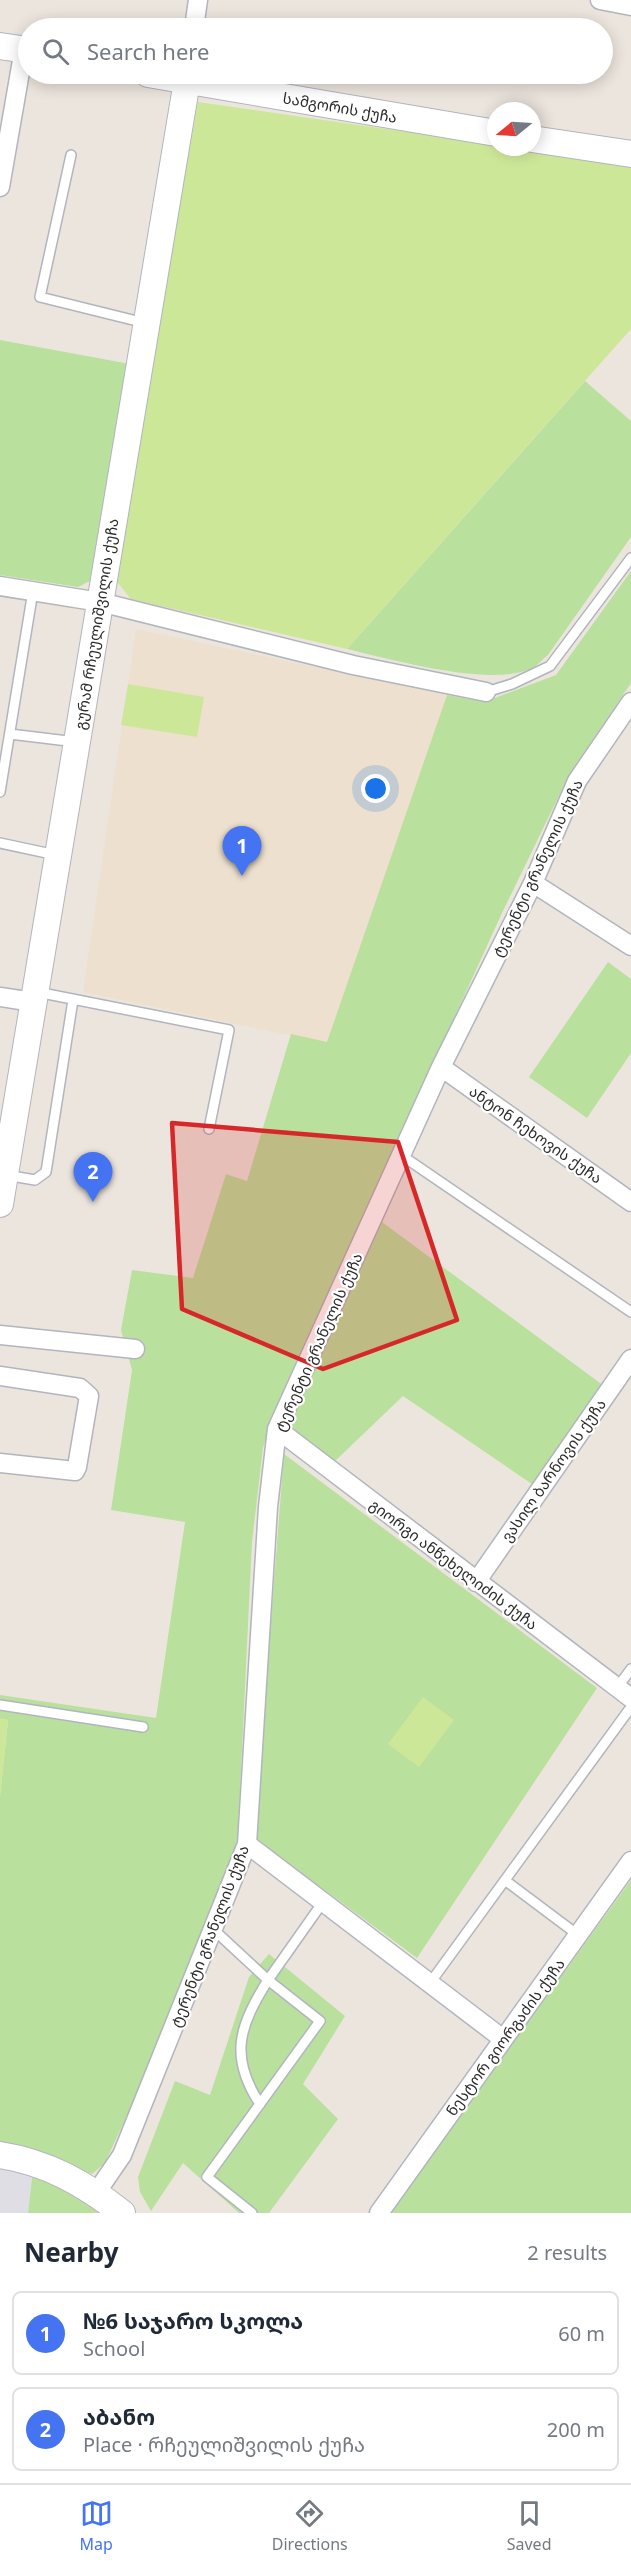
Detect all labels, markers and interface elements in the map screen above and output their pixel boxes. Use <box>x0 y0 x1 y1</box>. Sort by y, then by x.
search box <box>18 18 613 84</box>
icon: search <box>39 35 72 68</box>
text: Search here <box>87 36 209 66</box>
street label: სამგორის ქუჩა <box>281 87 399 127</box>
north arrow <box>487 102 541 156</box>
street label: გურამ რჩეულიშვილის ქუჩა <box>69 517 123 731</box>
your location <box>361 774 390 803</box>
street label: ტერენტი გრანელის ქუჩა <box>487 776 587 960</box>
pin: 1 <box>222 826 262 876</box>
street label: ანტონ ჩეხოვის ქუჩა <box>466 1081 606 1187</box>
pin: 2 <box>74 1152 112 1202</box>
street label: ტერენტი გრანელის ქუჩა <box>269 1249 367 1435</box>
street label: ვასილ ბარნოვის ქუჩა <box>496 1395 610 1545</box>
street label: გიორგი ანწეხელიძის ქუჩა <box>366 1494 542 1634</box>
street label: ტერენტი გრანელის ქუჩა <box>165 1842 253 2030</box>
street label: ნესტორ გიორგაძის ქუჩა <box>441 1954 569 2120</box>
text: Nearby <box>24 2234 119 2270</box>
text: 2 results <box>527 2239 607 2266</box>
text: №6 საჯარო სკოლა <box>83 2305 303 2335</box>
text: 1 <box>40 2320 51 2347</box>
text: 60 m <box>558 2320 605 2347</box>
text: School <box>83 2335 145 2362</box>
text: აბანო <box>83 2401 155 2431</box>
text: 2 <box>40 2416 51 2443</box>
text: 200 m <box>547 2416 605 2443</box>
text: Place · რჩეულიშვილის ქუჩა <box>83 2431 365 2458</box>
tab: Map <box>79 2497 113 2555</box>
tab: Directions <box>272 2497 348 2555</box>
tab: Saved <box>507 2497 551 2555</box>

